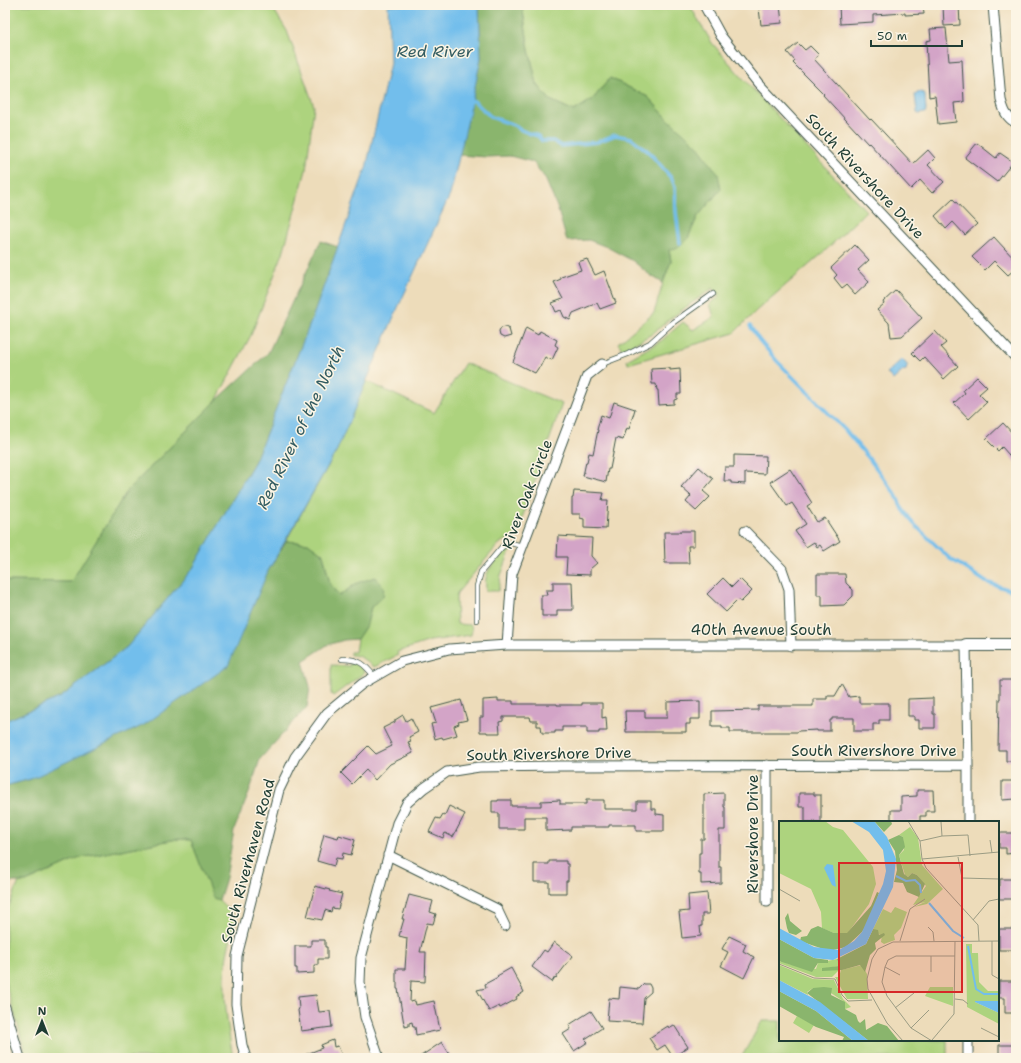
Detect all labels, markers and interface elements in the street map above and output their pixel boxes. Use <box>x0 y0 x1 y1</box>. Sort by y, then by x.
scale bar <box>871 22 962 48</box>
text: 50 m <box>877 28 907 44</box>
water label: Red River <box>397 41 474 62</box>
street label: South Rivershore Drive <box>801 109 929 243</box>
water label: Red River of the North <box>252 342 349 513</box>
street label: River Oak Circle <box>497 436 557 552</box>
street label: 40th Avenue South <box>690 620 832 640</box>
street label: South Rivershore Drive <box>791 741 957 761</box>
street label: South Rivershore Drive <box>466 743 632 765</box>
street label: Rivershore Drive <box>743 775 763 893</box>
street label: South Riverhaven Road <box>216 776 280 946</box>
inset map <box>779 821 999 1041</box>
north arrow <box>22 1001 62 1041</box>
text: N <box>38 1004 47 1019</box>

